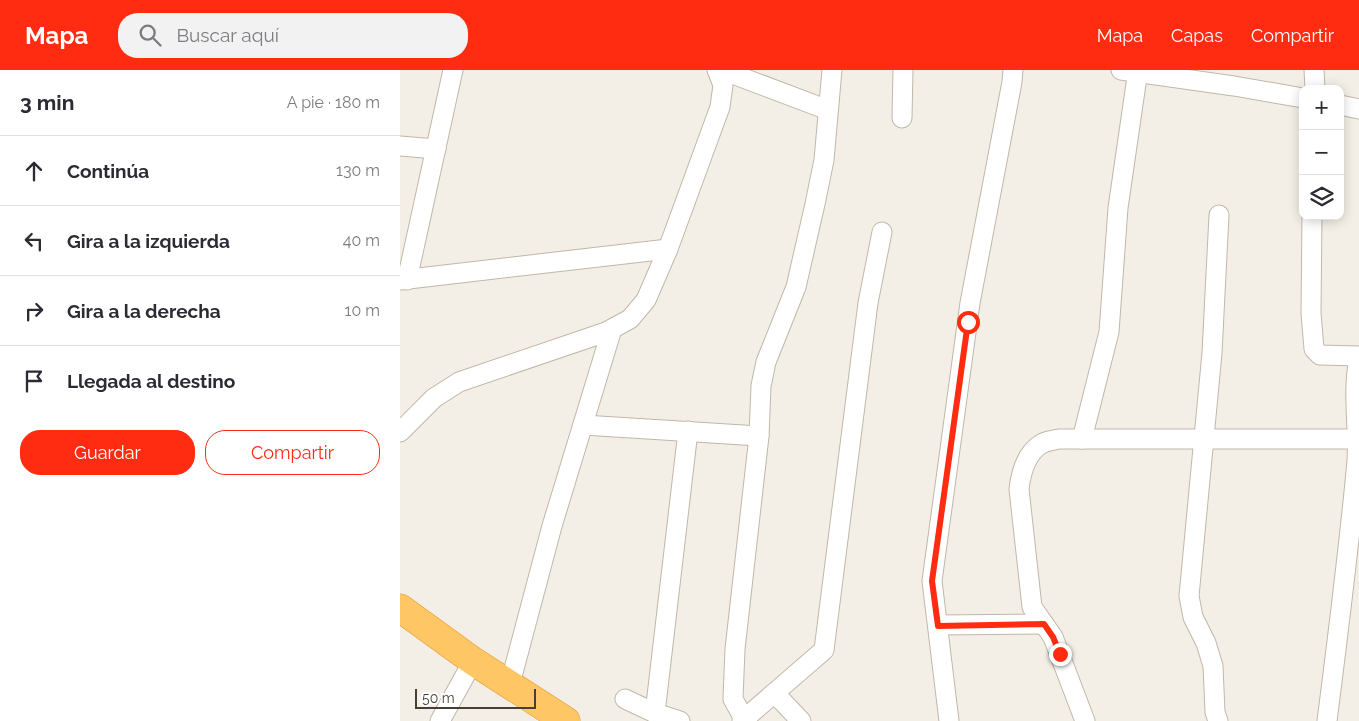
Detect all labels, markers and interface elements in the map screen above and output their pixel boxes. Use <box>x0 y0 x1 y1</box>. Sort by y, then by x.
search box <box>118 13 468 58</box>
text: Mapa <box>25 21 88 50</box>
icon: search <box>136 21 164 49</box>
text: Buscar aquí <box>176 24 279 46</box>
text: Mapa <box>1097 25 1143 46</box>
text: Capas <box>1171 25 1223 46</box>
text: Compartir <box>1251 25 1334 46</box>
map controls <box>1299 85 1344 220</box>
button: + <box>1299 85 1344 130</box>
text: 3 min <box>20 90 74 115</box>
text: A pie · 180 m <box>287 93 380 112</box>
button: − <box>1299 130 1344 175</box>
icon: ahead <box>20 157 48 185</box>
text: Continúa <box>67 160 149 182</box>
text: 130 m <box>336 161 380 180</box>
button: layers <box>1299 175 1344 220</box>
icon: left <box>20 227 48 255</box>
text: Gira a la izquierda <box>67 230 230 252</box>
text: 40 m <box>343 231 380 250</box>
icon: right <box>20 297 48 325</box>
text: Gira a la derecha <box>67 300 221 322</box>
text: 10 m <box>345 301 380 320</box>
route start <box>957 311 980 334</box>
icon: arrive <box>20 367 48 395</box>
text: Llegada al destino <box>67 370 235 392</box>
button: Guardar <box>20 430 195 475</box>
button: Compartir <box>205 430 380 475</box>
route end <box>1049 643 1072 666</box>
scale bar <box>415 686 536 709</box>
text: 50 m <box>422 690 455 706</box>

